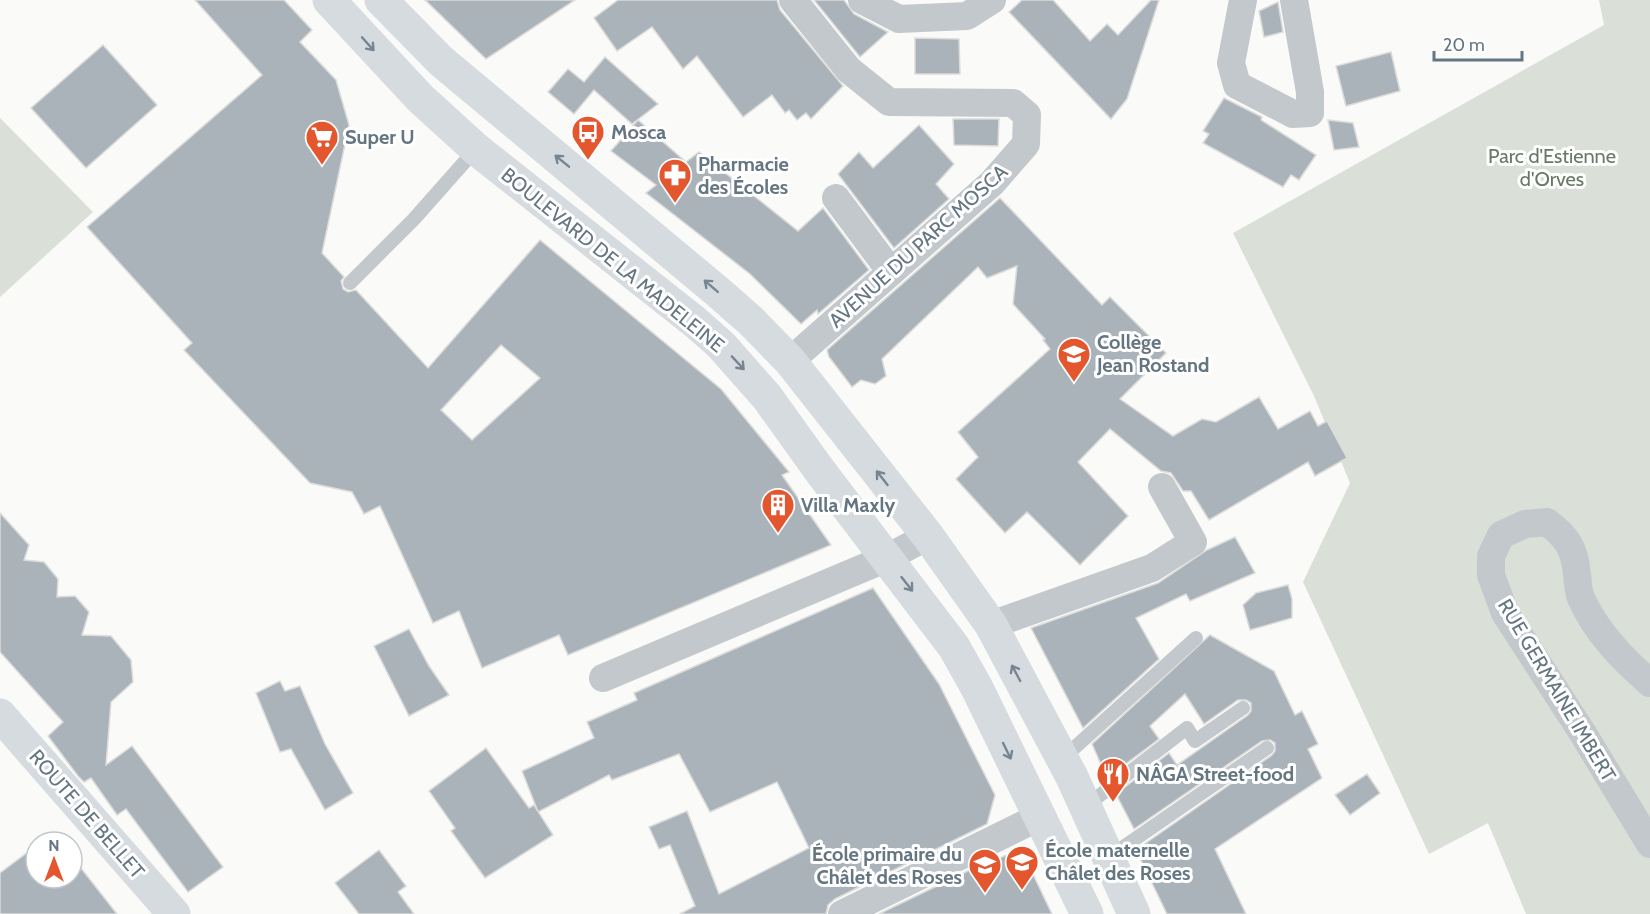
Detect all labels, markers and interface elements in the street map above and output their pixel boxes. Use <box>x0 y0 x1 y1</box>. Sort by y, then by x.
scale bar <box>1434 24 1522 62</box>
text: 20 m <box>1443 34 1485 56</box>
one-way arrow <box>361 36 375 51</box>
bus stop icon: Mosca <box>570 114 606 161</box>
supermarket icon: Super U <box>304 119 340 166</box>
place label: Mosca <box>611 120 666 144</box>
place label: Super U <box>345 125 415 149</box>
park label: Parc d'Estienne d'Orves <box>1488 144 1616 191</box>
place label: Pharmacie des Écoles <box>698 152 789 199</box>
one-way arrow <box>555 154 570 168</box>
pharmacy icon: Pharmacie des Écoles <box>657 157 693 204</box>
street label: AVENUE DU PARC MOSCA <box>824 159 1013 333</box>
street label: BOULEVARD DE LA MADELEINE <box>497 163 729 357</box>
one-way arrow <box>703 280 719 293</box>
place label: Collège Jean Rostand <box>1096 330 1209 377</box>
school or university icon: Collège Jean Rostand <box>1056 336 1092 383</box>
one-way arrow <box>730 355 745 370</box>
one-way arrow <box>875 471 888 487</box>
building icon: Villa Maxly <box>760 487 796 534</box>
place label: Villa Maxly <box>801 493 896 517</box>
one-way arrow <box>901 576 914 592</box>
street label: RUE GERMAINE IMBERT <box>1493 594 1621 786</box>
one-way arrow <box>1010 665 1022 682</box>
one-way arrow <box>1001 741 1013 759</box>
street label: ROUTE DE BELLET <box>24 745 150 884</box>
restaurant icon: NÂGA Street-food <box>1095 756 1131 803</box>
place label: NÂGA Street-food <box>1136 762 1294 786</box>
north arrow <box>24 830 84 890</box>
text: N <box>48 836 60 855</box>
place label: École maternelle Châlet des Roses <box>1045 838 1190 885</box>
place label: École primaire du Châlet des Roses <box>812 842 962 889</box>
school or university icon: École maternelle Châlet des Roses <box>1004 844 1040 891</box>
school or university icon: École primaire du Châlet des Roses <box>967 847 1003 894</box>

